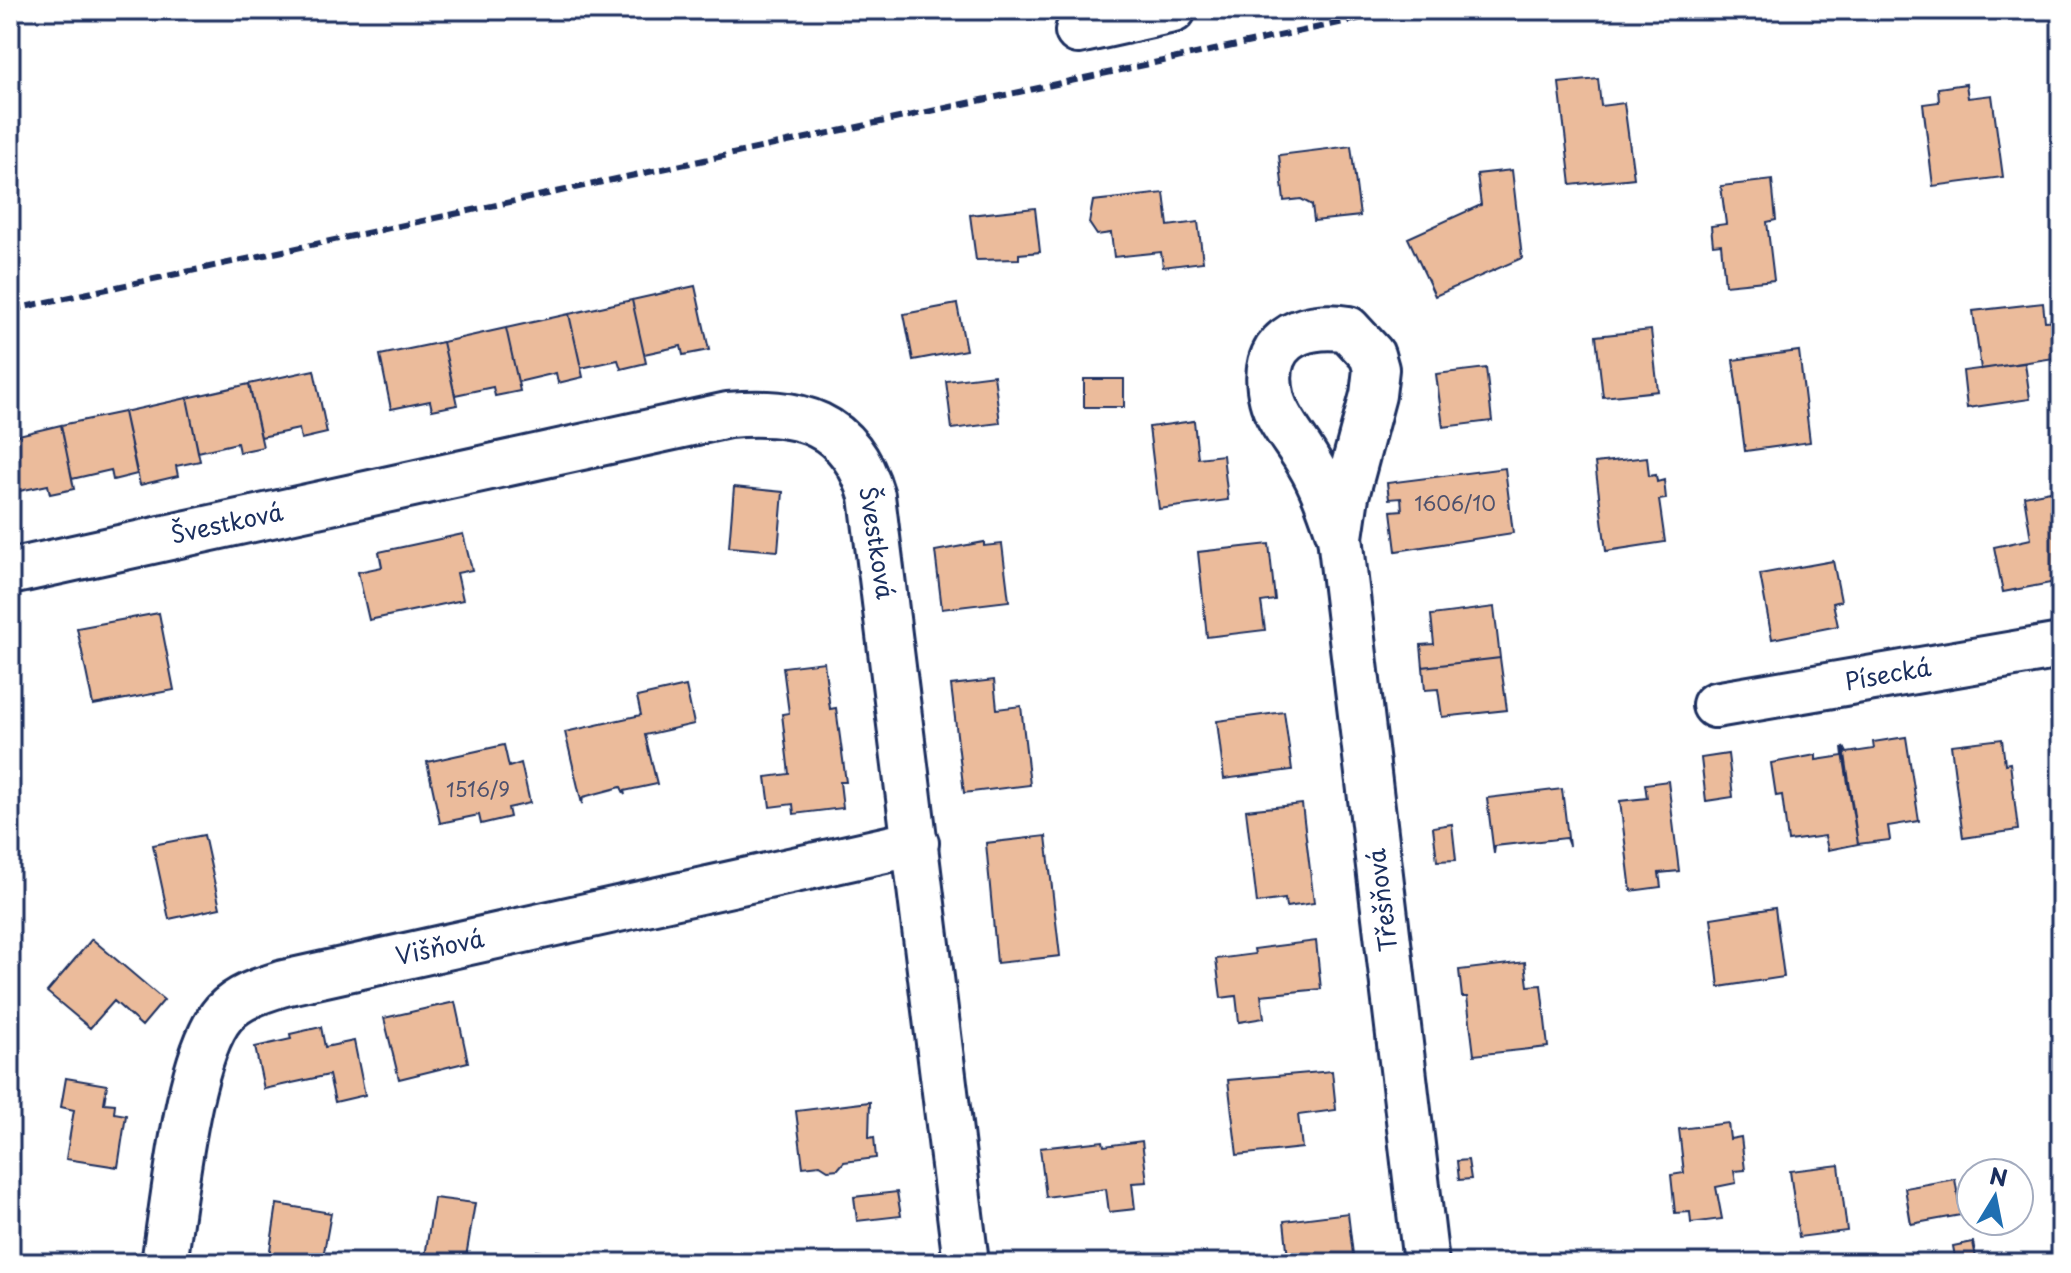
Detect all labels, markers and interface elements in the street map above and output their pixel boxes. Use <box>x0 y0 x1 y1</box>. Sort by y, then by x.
street label: Švestková <box>851 484 905 602</box>
house number: 1606/10 <box>1414 488 1496 518</box>
street label: Švestková <box>167 493 286 551</box>
street label: Písecká <box>1842 648 1934 698</box>
house number: 1516/9 <box>446 774 510 804</box>
street label: Třešňová <box>1357 846 1405 954</box>
street label: Višňová <box>392 919 487 973</box>
north arrow <box>1955 1157 2035 1237</box>
text: N <box>1987 1158 2010 1194</box>

